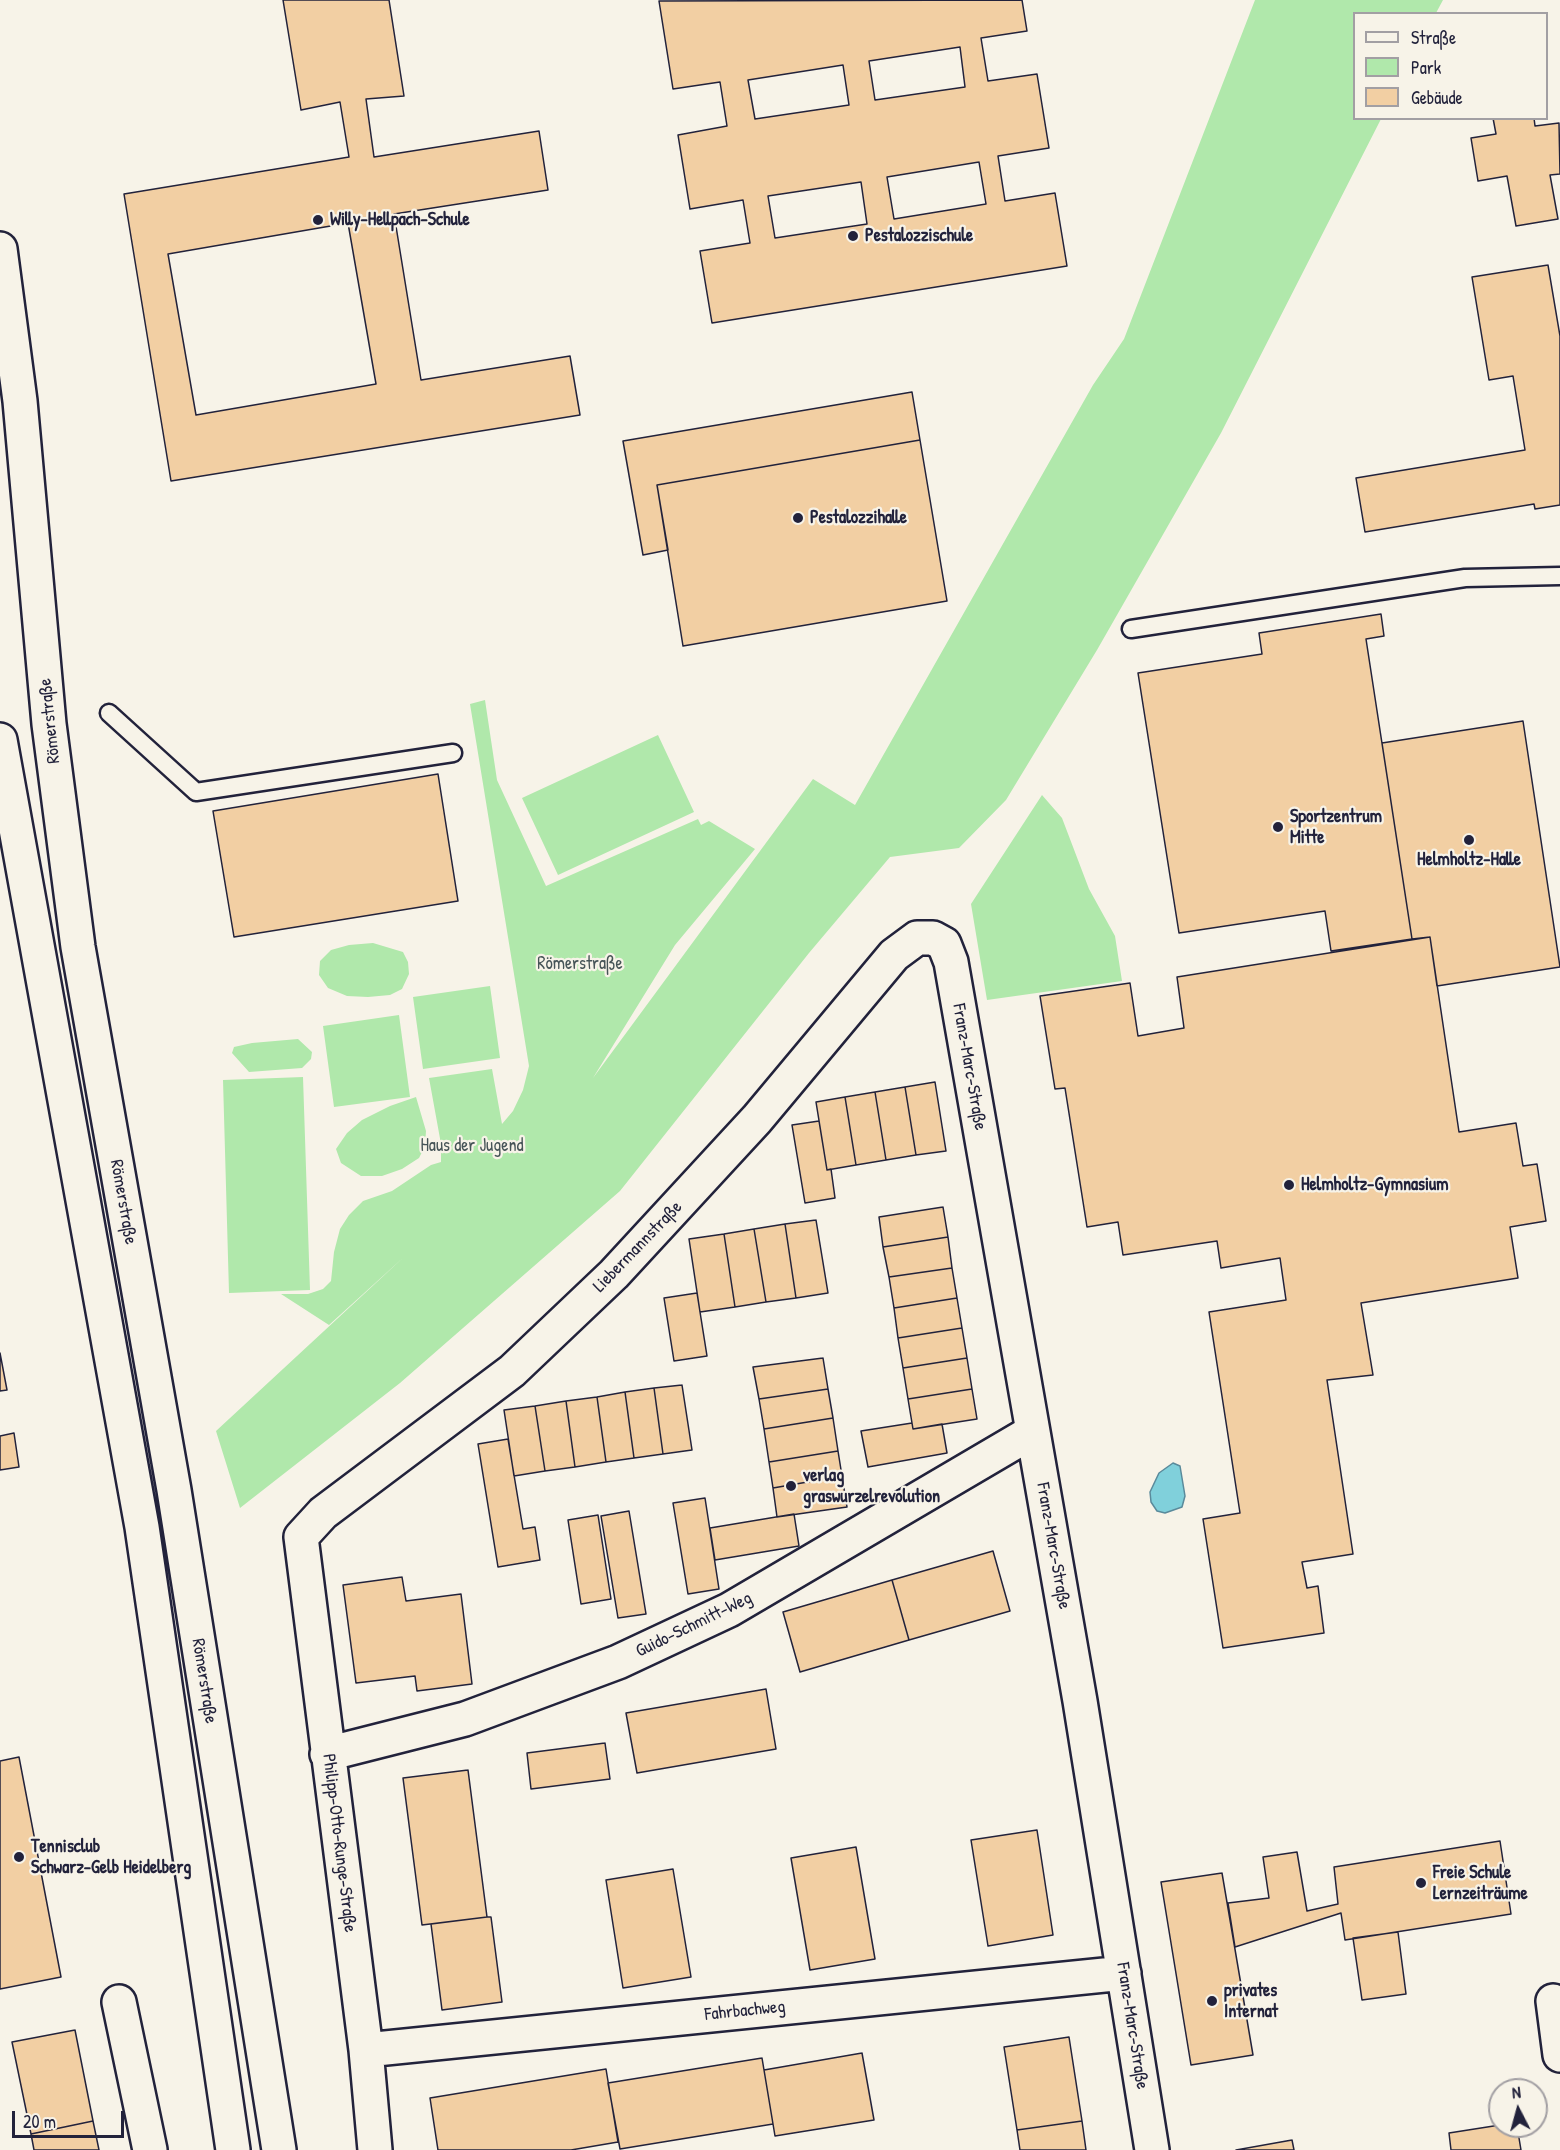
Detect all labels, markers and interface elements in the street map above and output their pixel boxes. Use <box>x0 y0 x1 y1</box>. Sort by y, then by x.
legend <box>1353 12 1548 120</box>
text: Straße <box>1411 25 1456 50</box>
text: Park <box>1411 55 1441 80</box>
text: Gebäude <box>1411 85 1463 110</box>
place label: Willy-Hellpach-Schule <box>330 209 470 231</box>
marker: Willy-Hellpach-Schule <box>311 213 325 227</box>
place label: Pestalozzischule <box>865 225 973 247</box>
marker: Pestalozzischule <box>846 229 860 243</box>
place label: Pestalozzihalle <box>810 507 907 529</box>
marker: Pestalozzihalle <box>791 511 805 525</box>
street label: Römerstraße <box>35 677 65 765</box>
place label: Sportzentrum Mitte <box>1290 806 1382 848</box>
marker: Sportzentrum Mitte <box>1271 820 1285 834</box>
marker: Helmholtz-Halle <box>1462 833 1476 847</box>
place label: Helmholtz-Halle <box>1417 849 1521 871</box>
park label: Römerstraße <box>537 953 623 975</box>
street label: Franz-Marc-Straße <box>947 1002 991 1132</box>
park label: Haus der Jugend <box>420 1135 524 1157</box>
street label: Römerstraße <box>105 1158 141 1246</box>
place label: Helmholtz-Gymnasium <box>1301 1174 1448 1196</box>
marker: Helmholtz-Gymnasium <box>1282 1178 1296 1192</box>
street label: Liebermannstraße <box>589 1197 687 1297</box>
place label: verlag graswurzelrevolution <box>803 1465 940 1508</box>
marker: verlag graswurzelrevolution <box>784 1479 798 1493</box>
street label: Franz-Marc-Straße <box>1031 1481 1075 1611</box>
street label: Guido-Schmitt-Weg <box>632 1588 756 1662</box>
street label: Römerstraße <box>187 1637 221 1725</box>
street label: Philipp-Otto-Runge-Straße <box>317 1752 361 1934</box>
place label: Tennisclub Schwarz-Gelb Heidelberg <box>31 1836 191 1878</box>
marker: Tennisclub Schwarz-Gelb Heidelberg <box>12 1850 26 1864</box>
place label: Freie Schule Lernzeiträume <box>1433 1862 1528 1904</box>
marker: Freie Schule Lernzeiträume <box>1414 1876 1428 1890</box>
street label: Franz-Marc-Straße <box>1111 1961 1153 2091</box>
place label: privates Internat <box>1224 1980 1278 2022</box>
marker: privates Internat <box>1205 1994 1219 2008</box>
street label: Fahrbachweg <box>704 1996 786 2026</box>
north arrow <box>1488 2078 1548 2138</box>
text: N <box>1511 2081 1522 2103</box>
scale bar <box>15 2099 128 2137</box>
text: 20 m <box>23 2109 56 2134</box>

